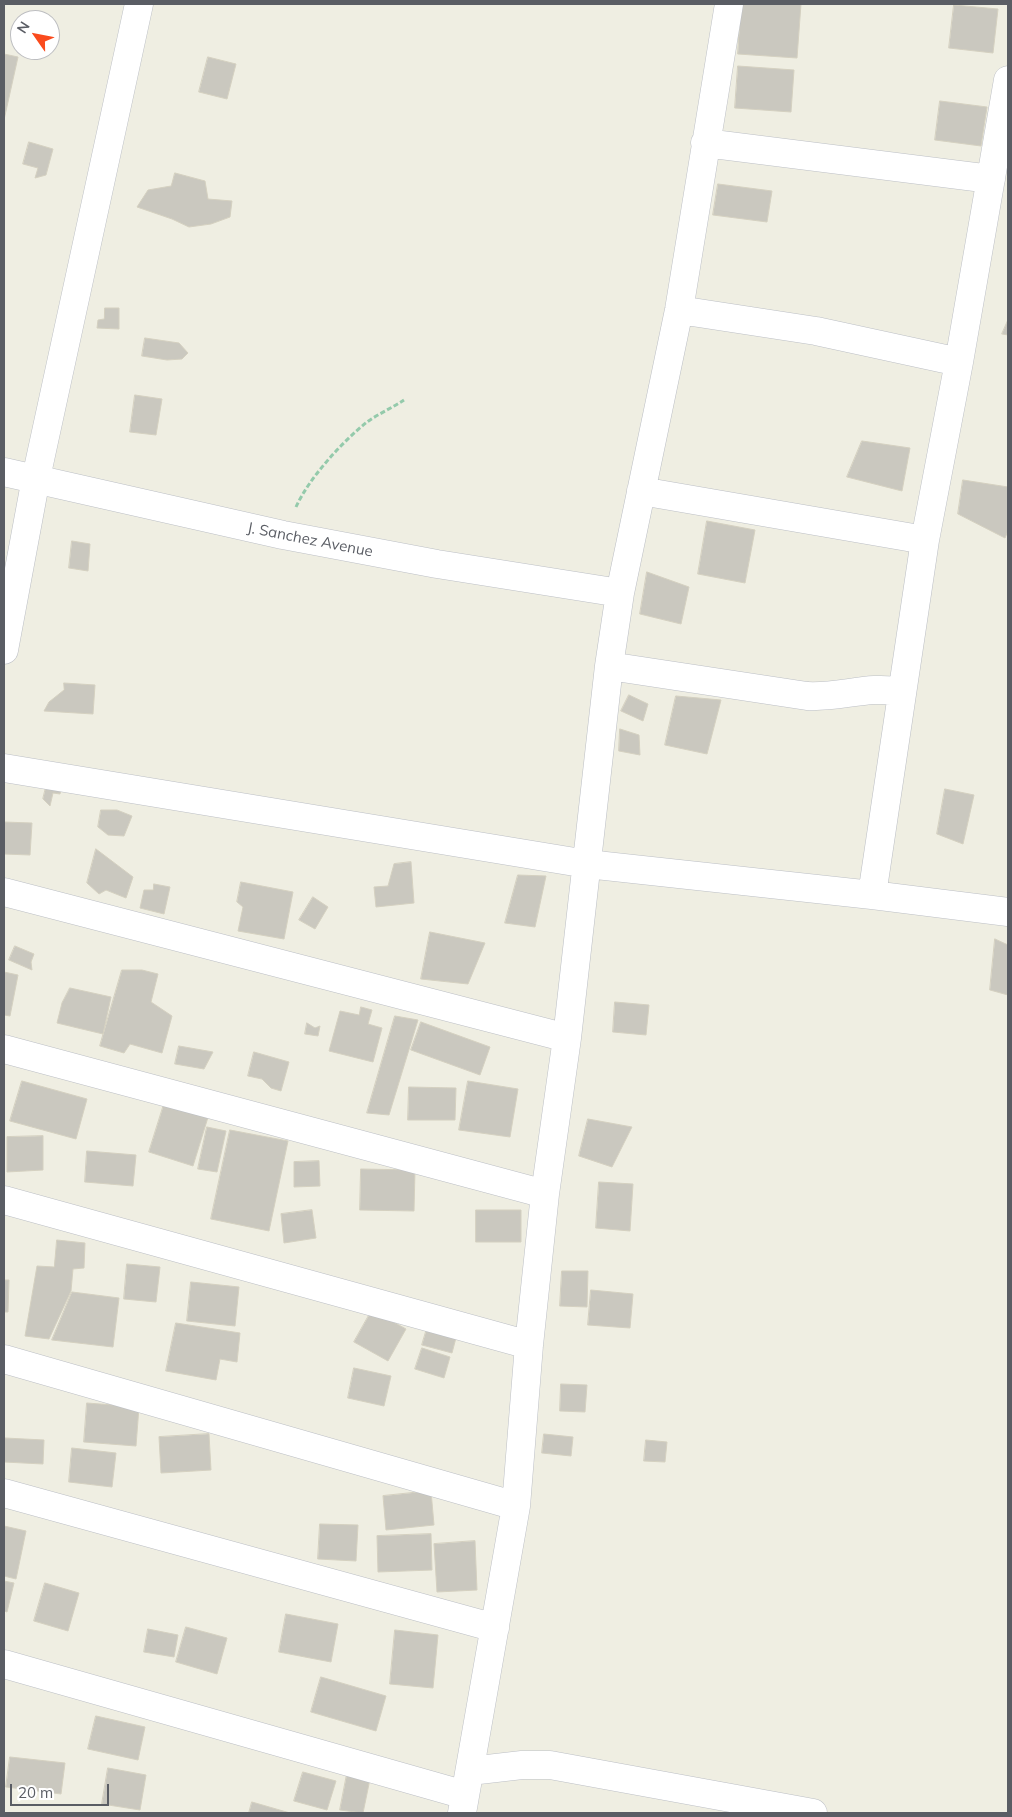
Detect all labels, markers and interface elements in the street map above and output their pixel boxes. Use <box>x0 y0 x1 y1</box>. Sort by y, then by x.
north arrow <box>10 10 60 60</box>
text: N <box>13 18 34 37</box>
street label: J. Sanchez Avenue <box>246 519 374 561</box>
scale bar <box>12 1774 111 1806</box>
text: 20 m <box>18 1783 53 1802</box>

